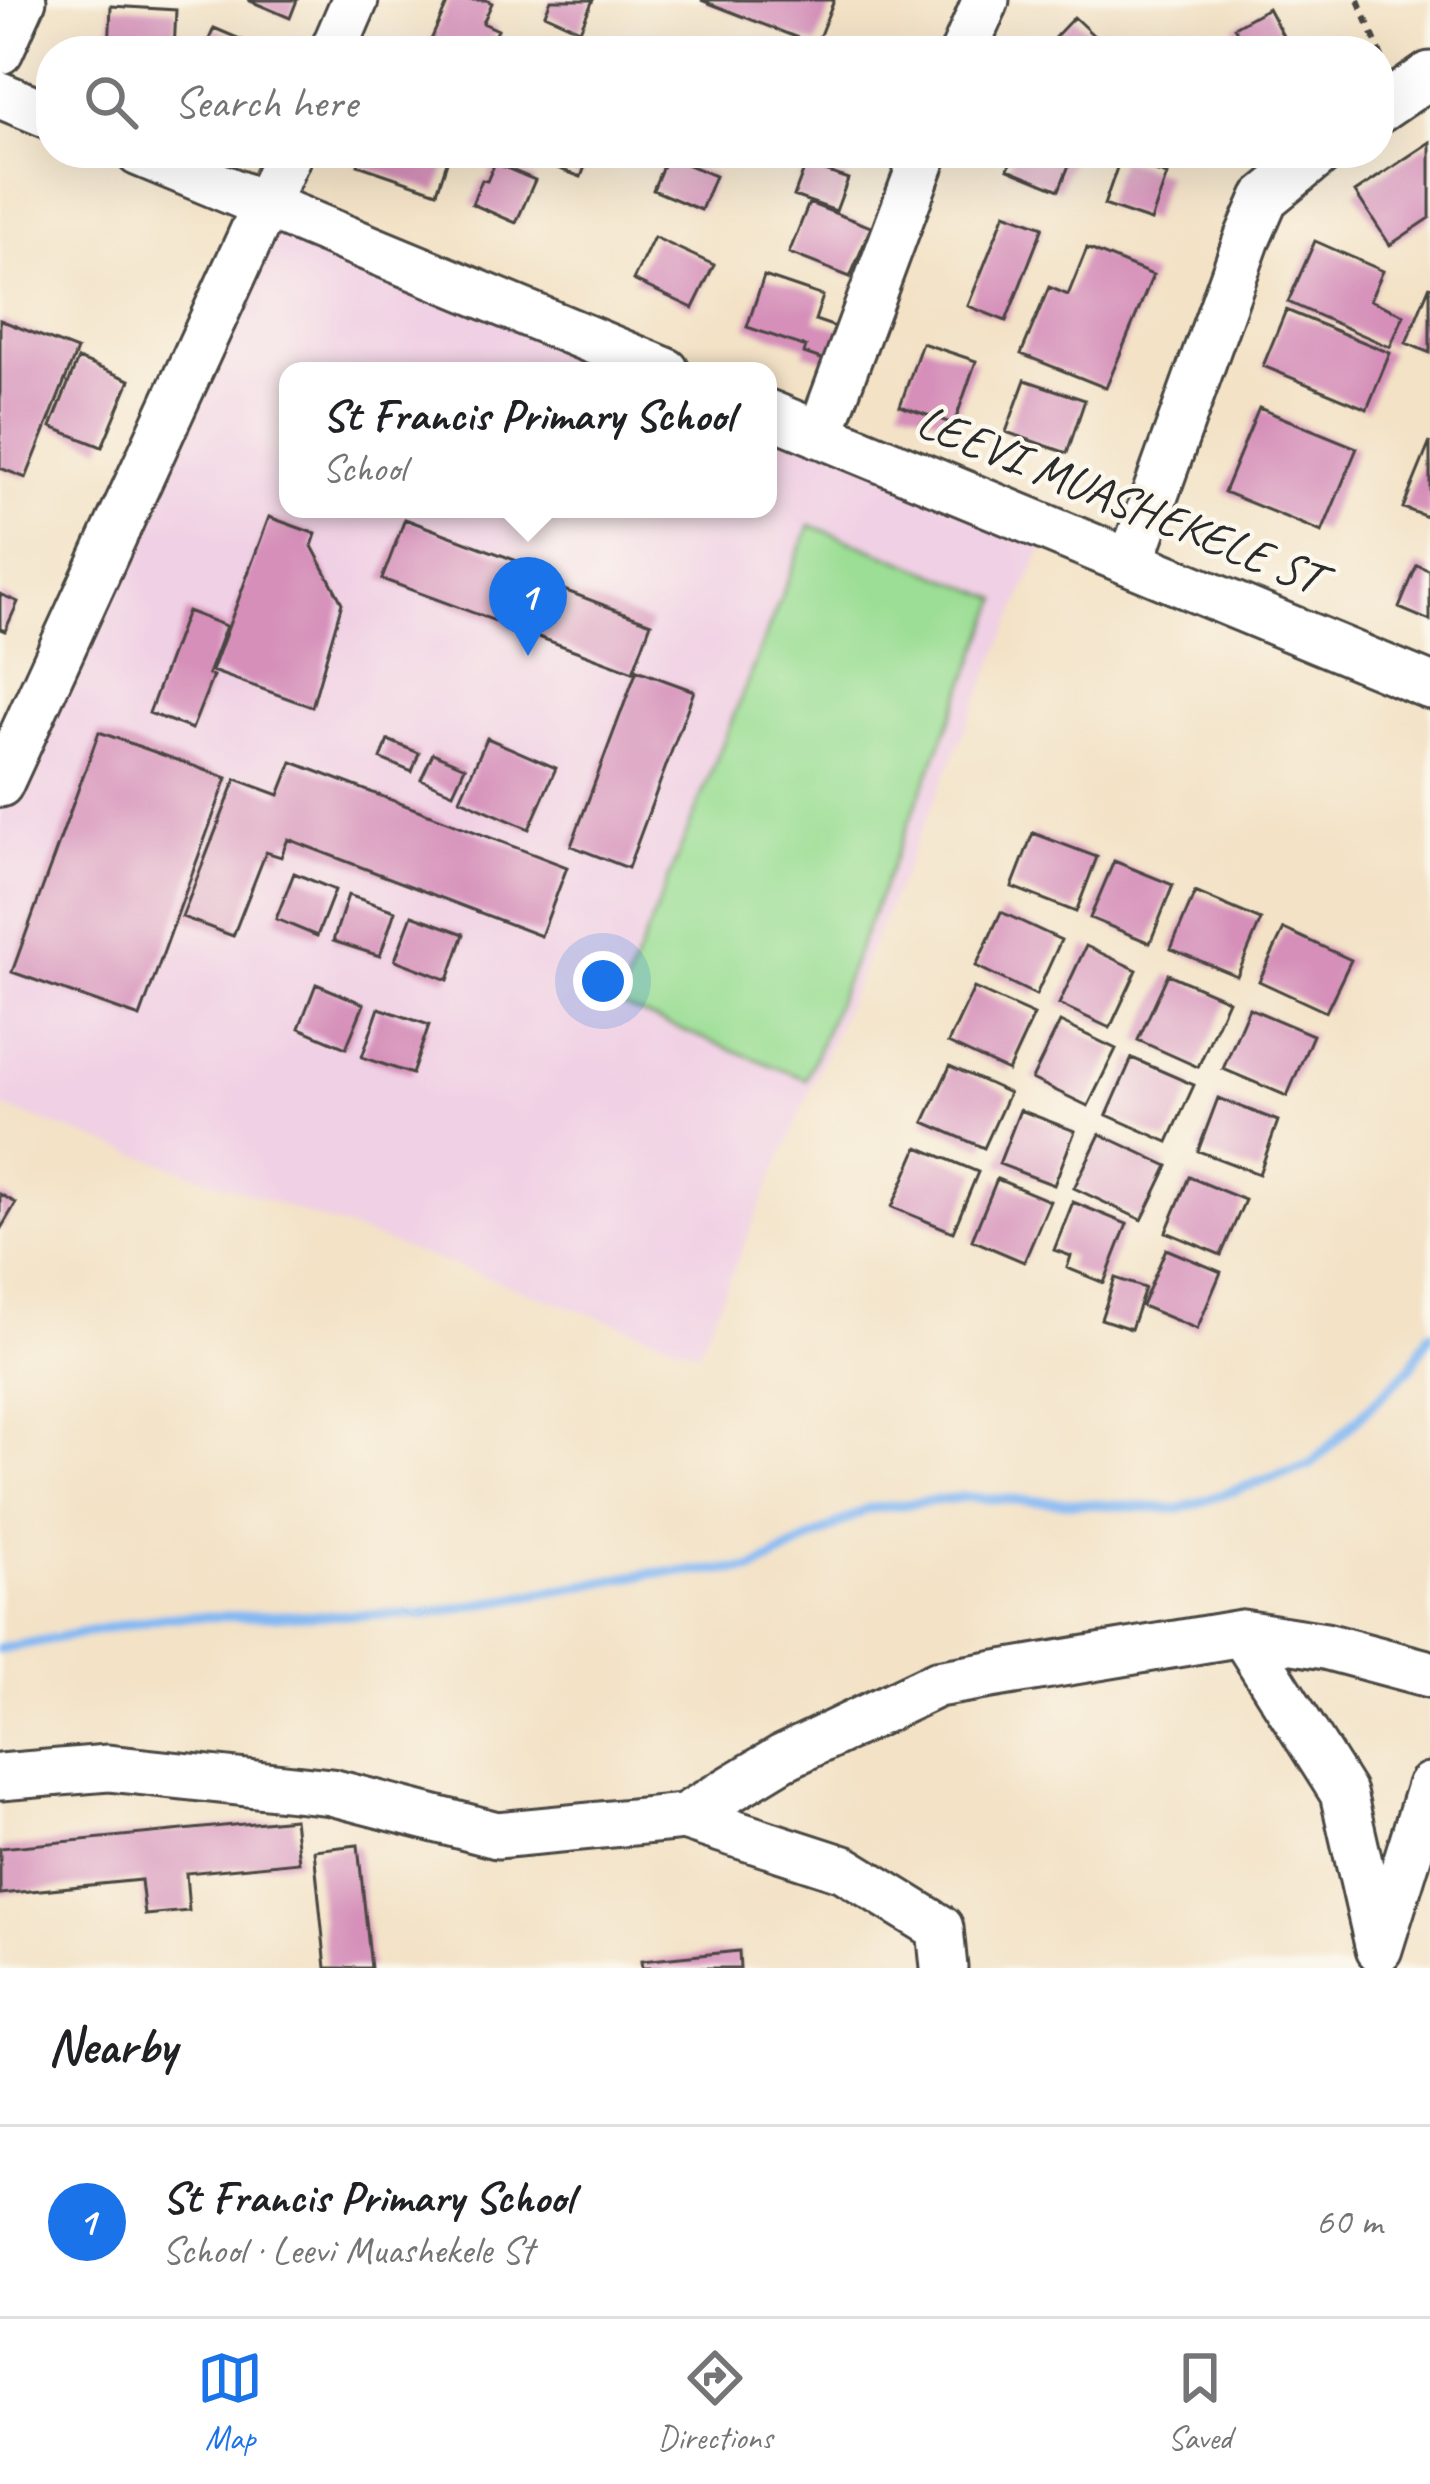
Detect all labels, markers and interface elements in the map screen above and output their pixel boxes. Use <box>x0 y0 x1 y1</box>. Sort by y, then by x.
search box <box>36 36 1394 168</box>
icon: search <box>78 69 144 135</box>
text: Search here <box>174 74 357 131</box>
popup <box>279 362 777 518</box>
text: St Francis Primary School <box>322 387 734 444</box>
street label: LEEVI MUASHEKELE ST <box>909 390 1342 612</box>
text: School <box>322 444 406 493</box>
pin: 1 <box>489 557 567 656</box>
your location <box>573 951 633 1011</box>
text: Nearby <box>48 2014 176 2078</box>
text: St Francis Primary School <box>162 2169 574 2226</box>
text: 1 <box>78 2197 96 2246</box>
text: 60 m <box>1316 2197 1382 2246</box>
text: School · Leevi Muashekele St <box>162 2226 533 2275</box>
tab: Map <box>197 2345 263 2459</box>
tab: Directions <box>658 2345 772 2459</box>
tab: Saved <box>1167 2345 1233 2459</box>

